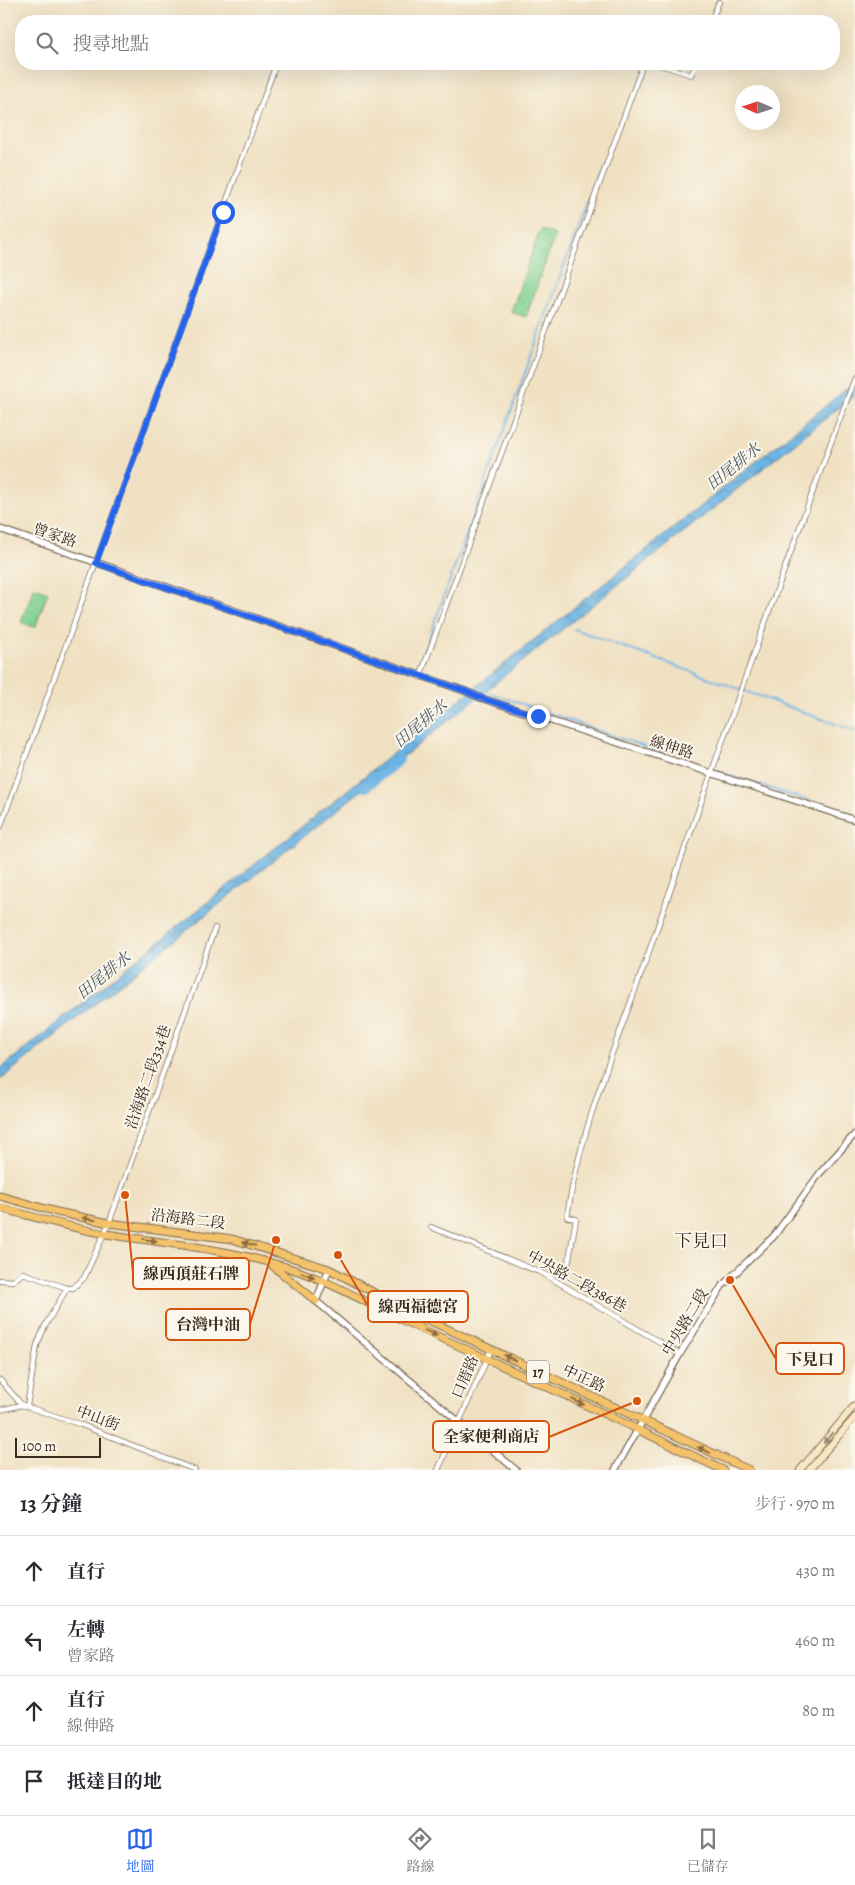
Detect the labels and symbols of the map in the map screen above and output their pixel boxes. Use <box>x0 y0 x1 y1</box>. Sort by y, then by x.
north arrow <box>735 85 780 130</box>
route start <box>212 201 235 224</box>
water label: 田尾排水 <box>702 437 767 495</box>
street label: 曾家路 <box>30 518 80 552</box>
water label: 田尾排水 <box>389 693 454 753</box>
route end <box>527 705 550 728</box>
street label: 線伸路 <box>648 731 696 763</box>
water label: 田尾排水 <box>72 946 137 1004</box>
street label: 沿海路二段334巷 <box>121 1022 175 1132</box>
street label: 沿海路二段 <box>150 1205 226 1233</box>
one-way arrow <box>80 1214 96 1222</box>
district label: 下見口 <box>674 1229 728 1253</box>
one-way arrow <box>142 1236 158 1244</box>
one-way arrow <box>242 1239 257 1247</box>
street label: 中央路二段386巷 <box>524 1245 630 1317</box>
callout: 線西頂莊石牌 <box>133 1258 249 1289</box>
text: 線西頂莊石牌 <box>143 1263 239 1285</box>
one-way arrow <box>301 1272 316 1279</box>
street label: 中央路二段 <box>657 1285 713 1359</box>
callout: 線西福德宮 <box>368 1291 468 1322</box>
text: 線西福德宮 <box>378 1296 458 1318</box>
callout: 台灣中油 <box>166 1309 250 1340</box>
text: 台灣中油 <box>176 1314 240 1336</box>
one-way arrow <box>424 1329 438 1337</box>
callout: 下見口 <box>776 1343 844 1374</box>
text: 下見口 <box>786 1349 834 1371</box>
street label: 口厝路 <box>447 1352 483 1402</box>
one-way arrow <box>503 1354 517 1362</box>
street label: 中正路 <box>559 1359 609 1397</box>
road number: 17 <box>527 1360 549 1384</box>
one-way arrow <box>571 1399 585 1407</box>
street label: 中山街 <box>73 1401 123 1435</box>
callout: 全家便利商店 <box>433 1421 549 1452</box>
text: 全家便利商店 <box>443 1426 539 1448</box>
one-way arrow <box>822 1431 833 1444</box>
scale bar <box>15 1435 101 1458</box>
one-way arrow <box>697 1445 711 1453</box>

